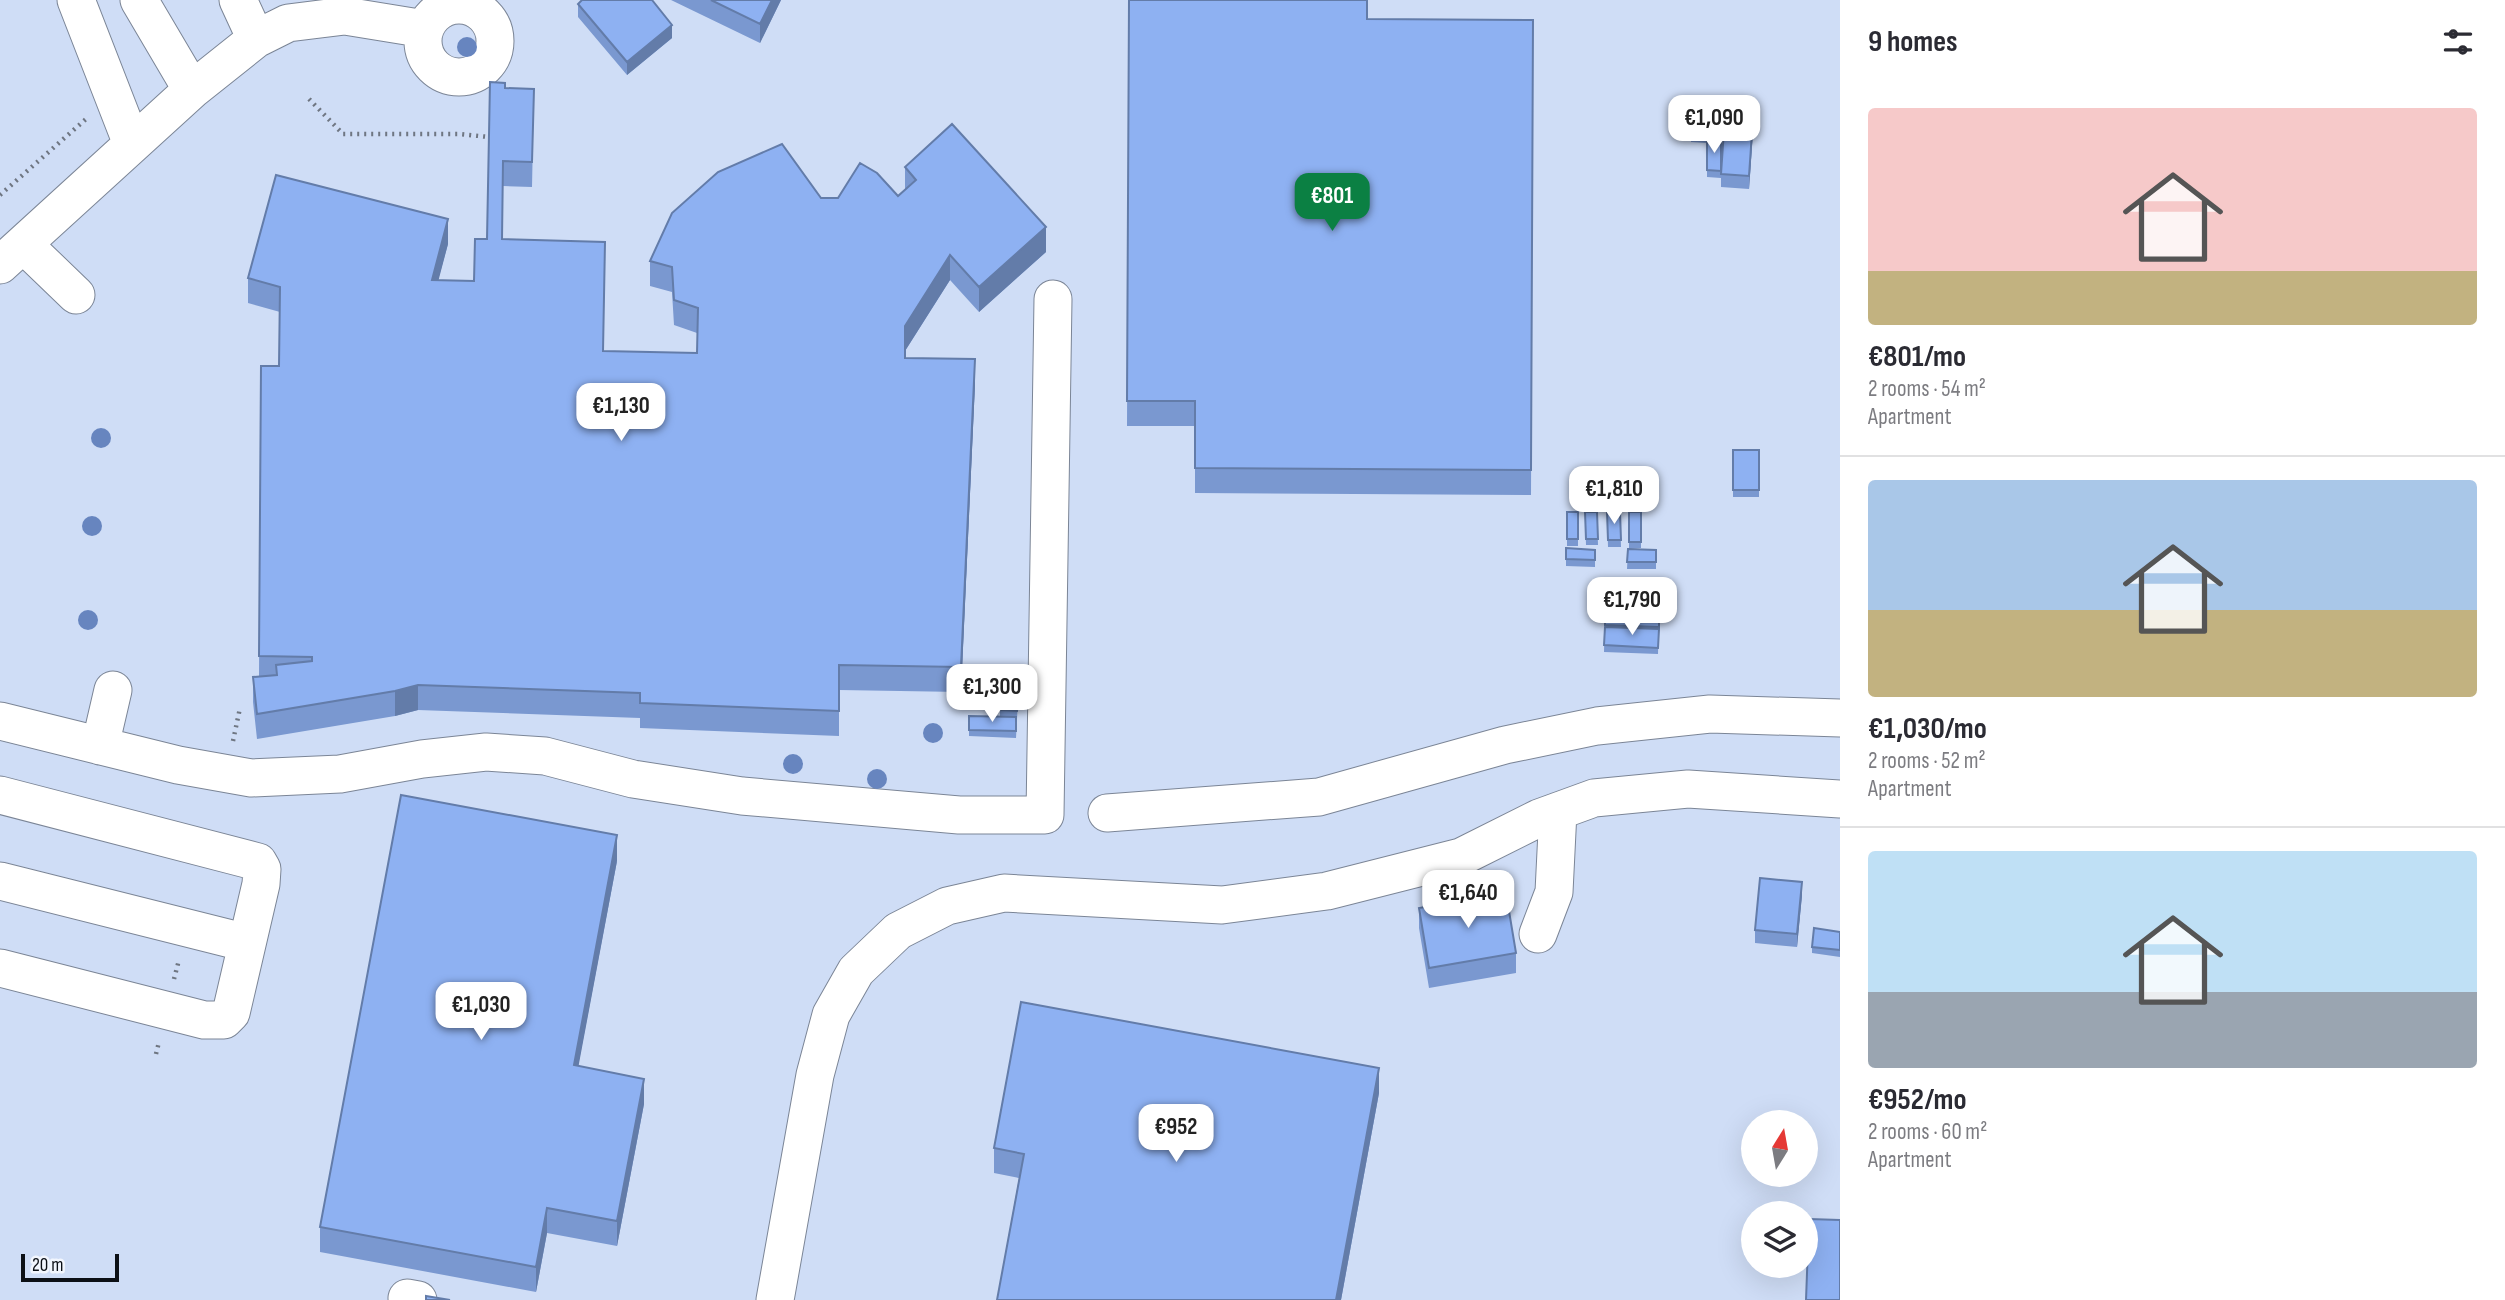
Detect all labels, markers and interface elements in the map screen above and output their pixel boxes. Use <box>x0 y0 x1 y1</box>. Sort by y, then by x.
icon: filters <box>2439 23 2477 61</box>
text: 9 homes <box>1868 24 1958 60</box>
pin: €1,090 <box>1657 96 1771 155</box>
text: €1,090 <box>1684 104 1744 132</box>
icon: home <box>2110 154 2236 280</box>
pin: €801 <box>1291 174 1373 233</box>
text: €801 <box>1311 182 1353 210</box>
text: €801/mo <box>1868 339 1966 375</box>
text: 2 rooms · 54 m² <box>1868 375 1986 403</box>
pin: €1,130 <box>564 384 678 443</box>
text: €1,130 <box>592 392 650 420</box>
text: Apartment <box>1868 403 1952 431</box>
pin: €1,810 <box>1557 466 1671 526</box>
text: €1,810 <box>1585 475 1643 503</box>
icon: home <box>2110 526 2236 652</box>
pin: €1,790 <box>1575 578 1689 637</box>
text: €1,790 <box>1603 586 1661 614</box>
pin: €1,300 <box>935 664 1049 724</box>
text: €1,300 <box>962 673 1022 701</box>
text: €1,030/mo <box>1868 711 1987 747</box>
text: 2 rooms · 52 m² <box>1868 747 1986 775</box>
text: Apartment <box>1868 775 1952 803</box>
pin: €1,640 <box>1411 870 1525 930</box>
text: €1,640 <box>1438 879 1498 907</box>
icon: home <box>2110 897 2236 1023</box>
pin: €1,030 <box>424 982 538 1042</box>
text: €1,030 <box>452 991 510 1019</box>
text: €952/mo <box>1868 1082 1967 1118</box>
pin: €952 <box>1135 1104 1217 1164</box>
north arrow <box>1741 1110 1818 1186</box>
map controls <box>1741 1110 1818 1278</box>
text: €952 <box>1155 1113 1197 1141</box>
text: 2 rooms · 60 m² <box>1868 1118 1987 1146</box>
text: Apartment <box>1868 1146 1952 1174</box>
button: layers <box>1741 1201 1818 1278</box>
scale bar <box>21 1251 119 1283</box>
text: 20 m <box>32 1254 64 1277</box>

